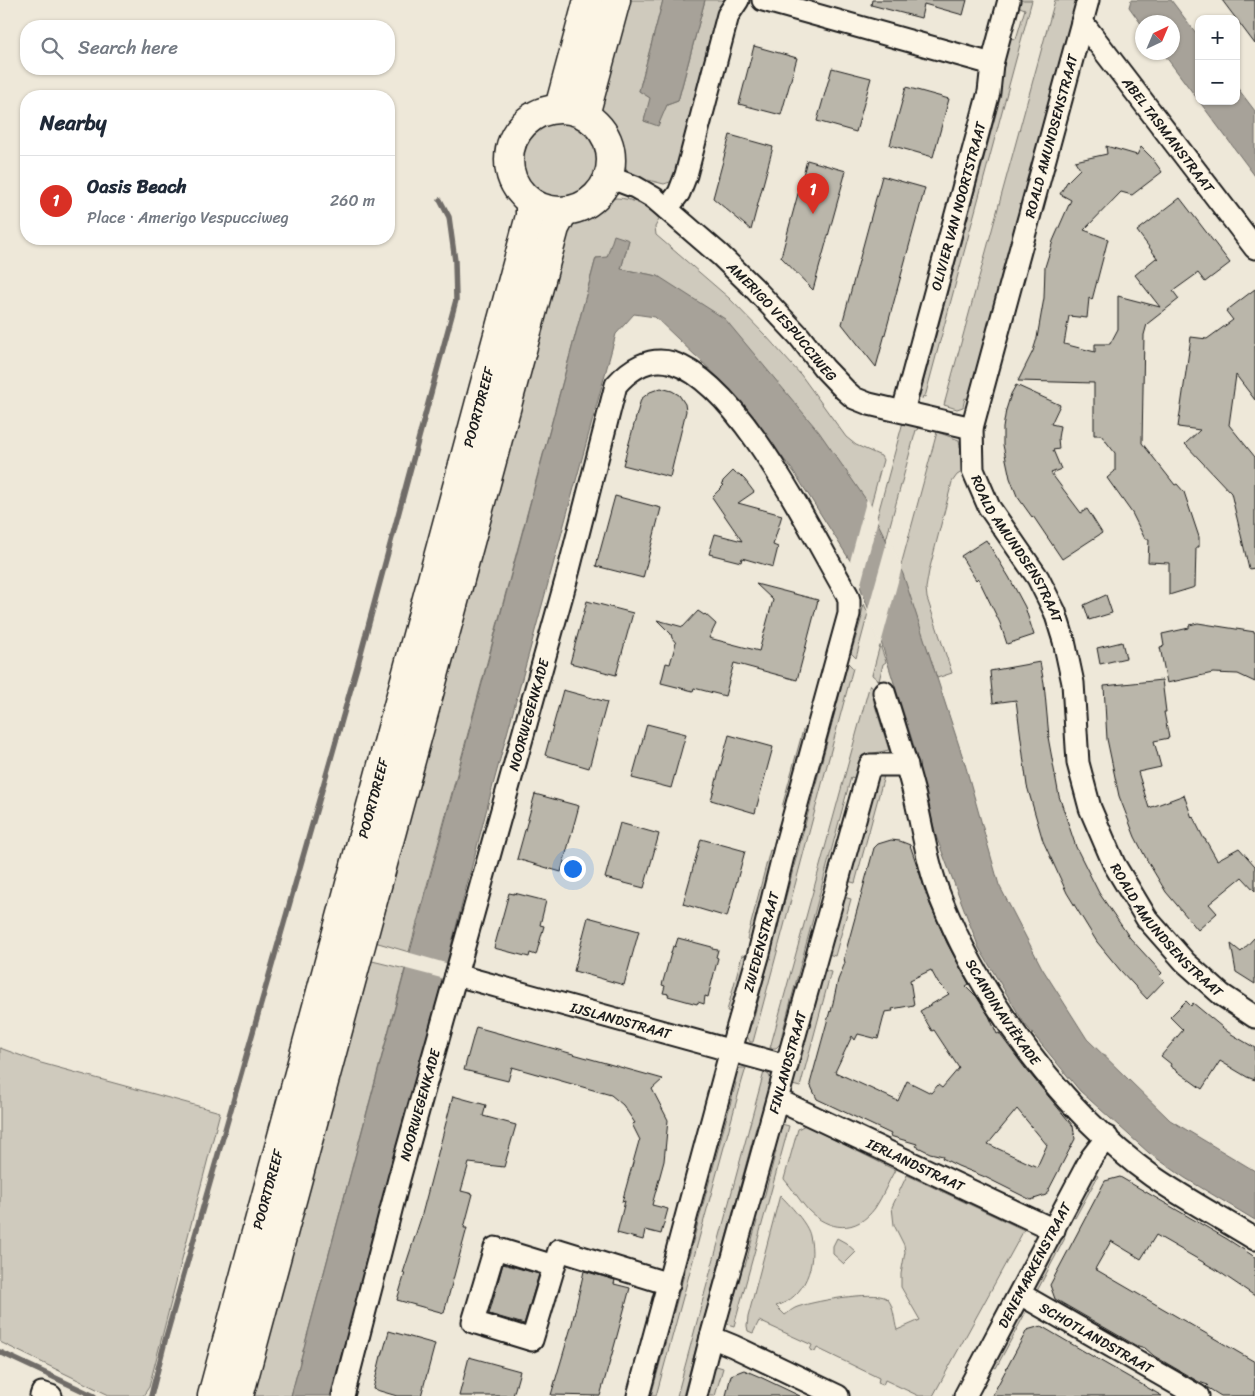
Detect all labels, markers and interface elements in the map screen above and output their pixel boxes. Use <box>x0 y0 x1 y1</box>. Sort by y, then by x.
north arrow <box>1135 15 1180 60</box>
map controls <box>1195 15 1240 105</box>
button: + <box>1195 15 1240 60</box>
search box <box>20 20 395 75</box>
text: Search here <box>78 31 178 64</box>
icon: search <box>38 34 66 62</box>
street label: ROALD AMUNDSENSTRAAT <box>1018 50 1086 221</box>
button: − <box>1195 60 1240 105</box>
street label: ABEL TASMANSTRAAT <box>1115 71 1221 199</box>
text: Nearby <box>40 104 106 142</box>
street label: OLIVIER VAN NOORTSTRAAT <box>924 118 994 294</box>
text: Oasis Beach <box>87 170 187 203</box>
pin: 1 <box>797 173 829 214</box>
text: 1 <box>53 186 59 215</box>
text: 260 m <box>330 186 375 215</box>
text: Place · Amerigo Vespucciweg <box>87 203 289 232</box>
street label: AMERIGO VESPUCCIWEG <box>720 255 843 388</box>
street label: POORTDREEF <box>456 363 502 450</box>
street label: ROALD AMUNDSENSTRAAT <box>964 471 1070 627</box>
street label: NOORWEGENKADE <box>501 655 557 774</box>
street label: POORTDREEF <box>351 754 397 841</box>
your location <box>560 856 586 882</box>
street label: ROALD AMUNDSENSTRAAT <box>1103 858 1229 1004</box>
street label: ZWEDENSTRAAT <box>736 888 787 995</box>
street label: SCANDINAVIËKADE <box>958 954 1048 1072</box>
street label: IJSLANDSTRAAT <box>567 995 675 1047</box>
street label: FINLANDSTRAAT <box>762 1007 814 1117</box>
street label: NOORWEGENKADE <box>393 1045 448 1164</box>
street label: IERLANDSTRAAT <box>861 1131 970 1200</box>
street label: POORTDREEF <box>245 1145 291 1232</box>
street label: DENEMARKENSTRAAT <box>991 1197 1079 1333</box>
street label: SCHOTLANDSTRAAT <box>1034 1295 1159 1382</box>

